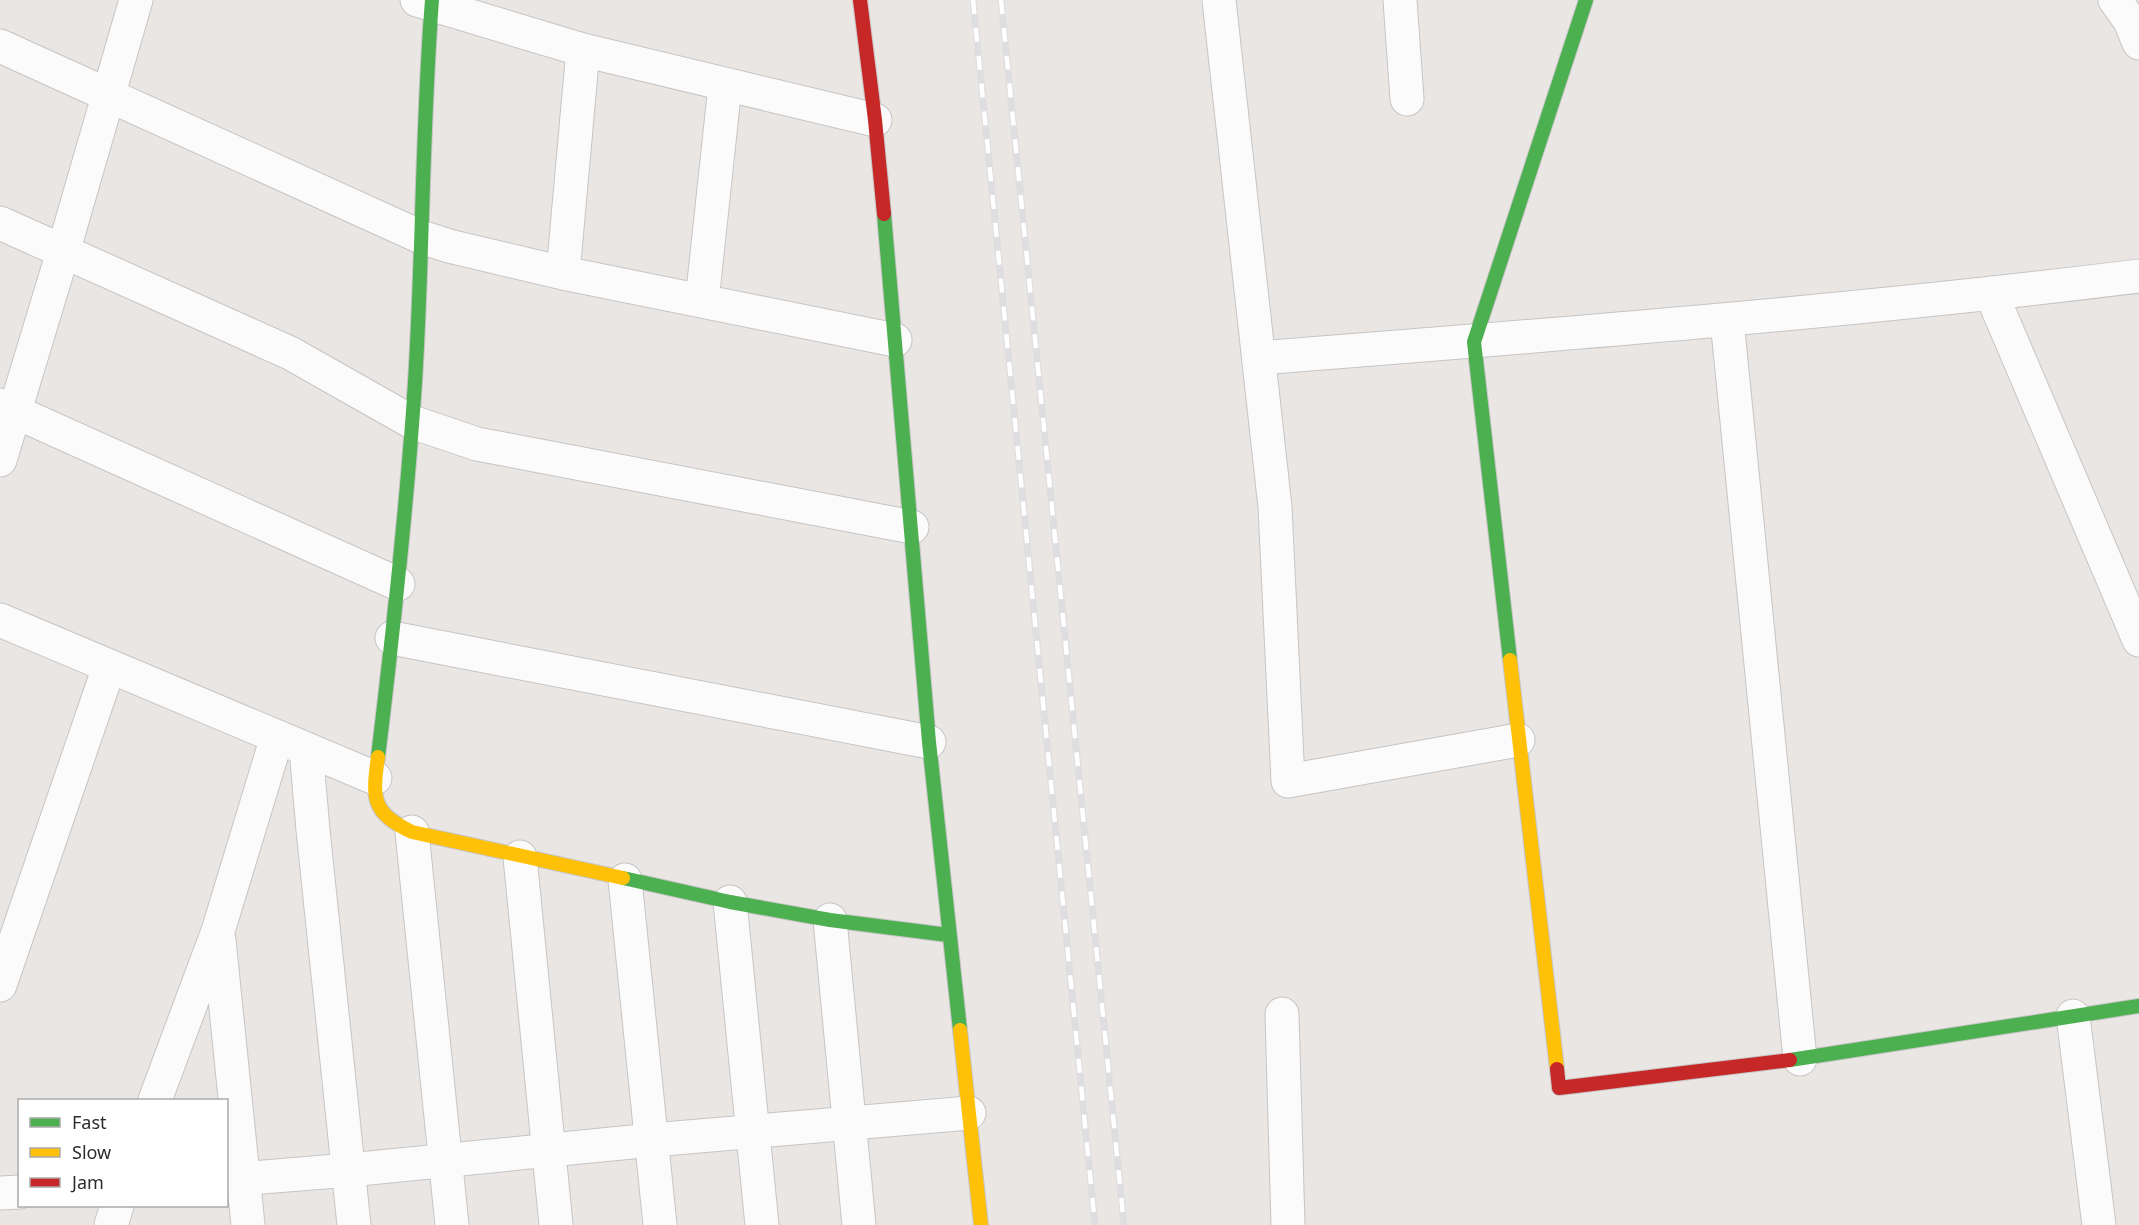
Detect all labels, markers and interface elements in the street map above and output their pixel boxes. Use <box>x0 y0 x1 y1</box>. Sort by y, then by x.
legend <box>18 1099 228 1207</box>
text: Fast <box>72 1110 107 1134</box>
text: Slow <box>72 1140 111 1164</box>
text: Jam <box>70 1170 104 1194</box>

